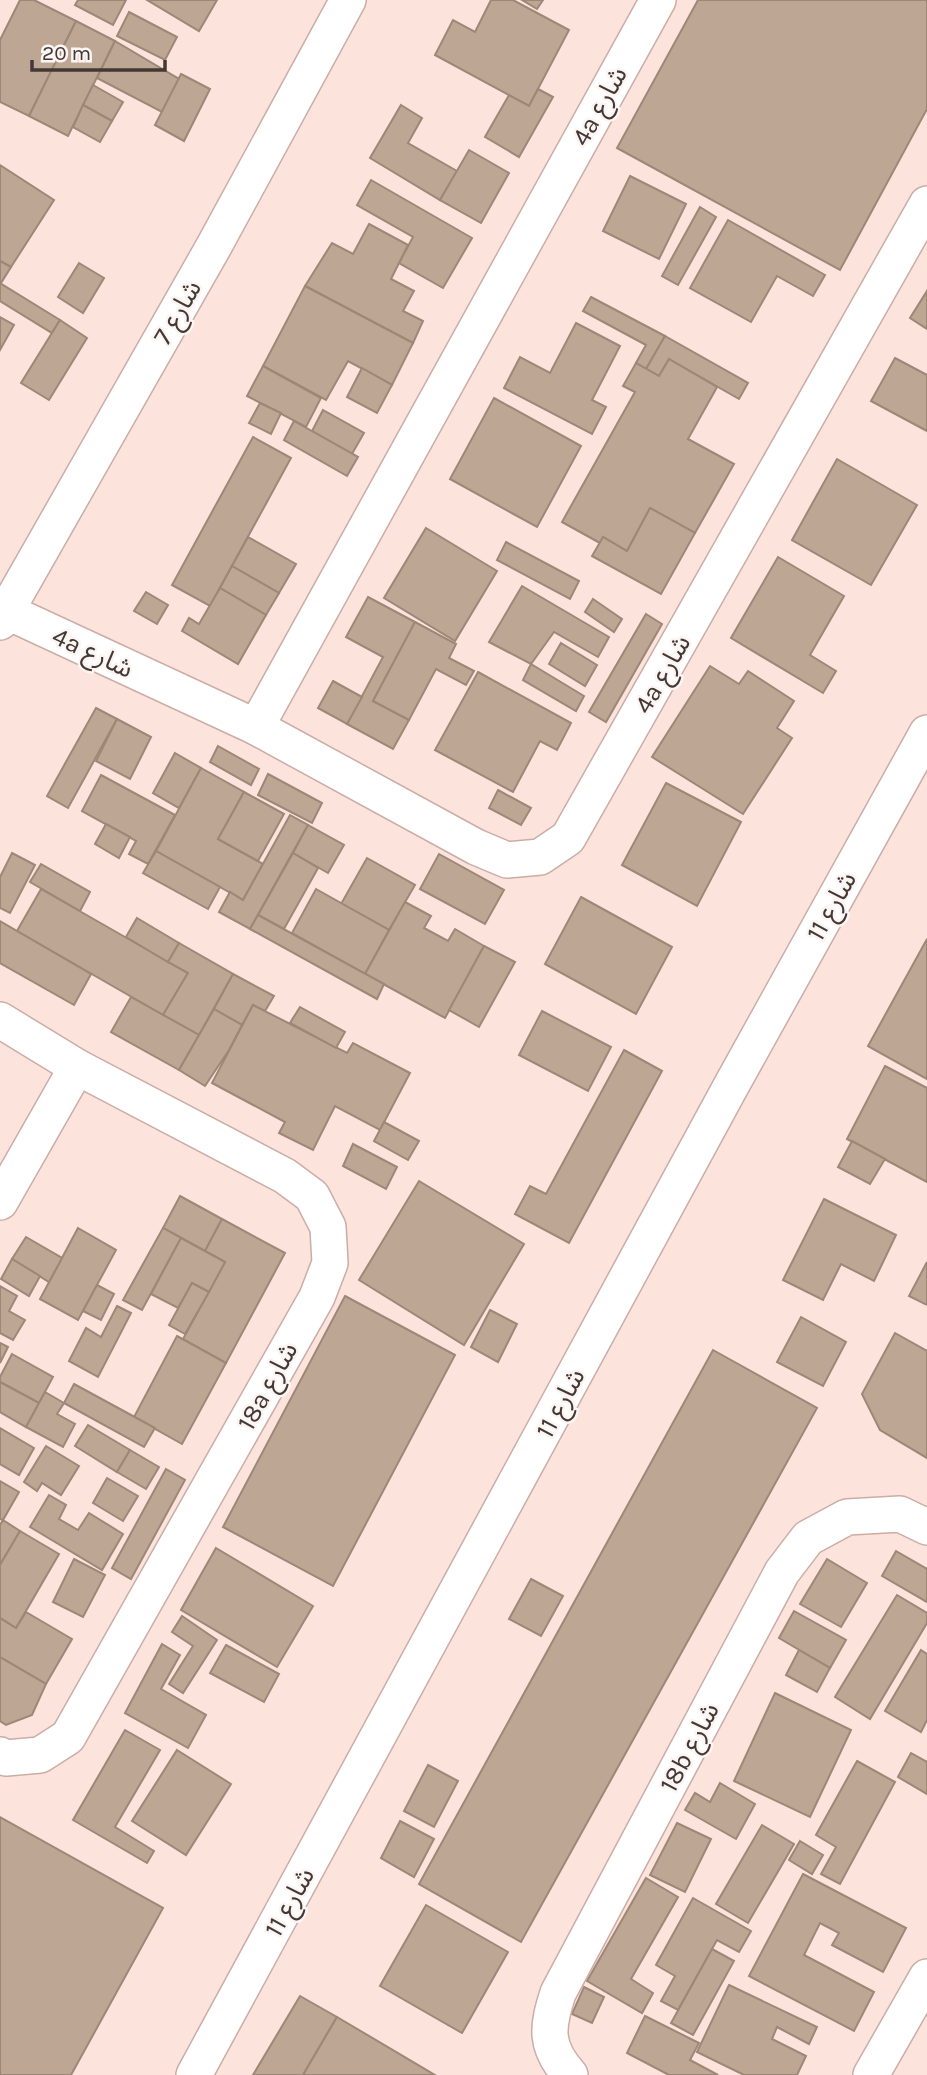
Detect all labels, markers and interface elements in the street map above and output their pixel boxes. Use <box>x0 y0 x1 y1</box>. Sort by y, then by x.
scale bar <box>32 28 164 72</box>
text: 20 m <box>42 41 91 65</box>
street label: 4a شارع <box>565 61 636 153</box>
street label: شارع 7 <box>147 275 211 351</box>
street label: 4a شارع <box>46 620 138 687</box>
street label: 4a شارع <box>628 629 700 721</box>
street label: شارع 11 <box>800 866 866 948</box>
street label: 18a شارع <box>231 1337 307 1437</box>
street label: شارع 11 <box>529 1363 594 1445</box>
street label: 18b شارع <box>653 1697 729 1799</box>
street label: شارع 11 <box>258 1862 324 1944</box>

